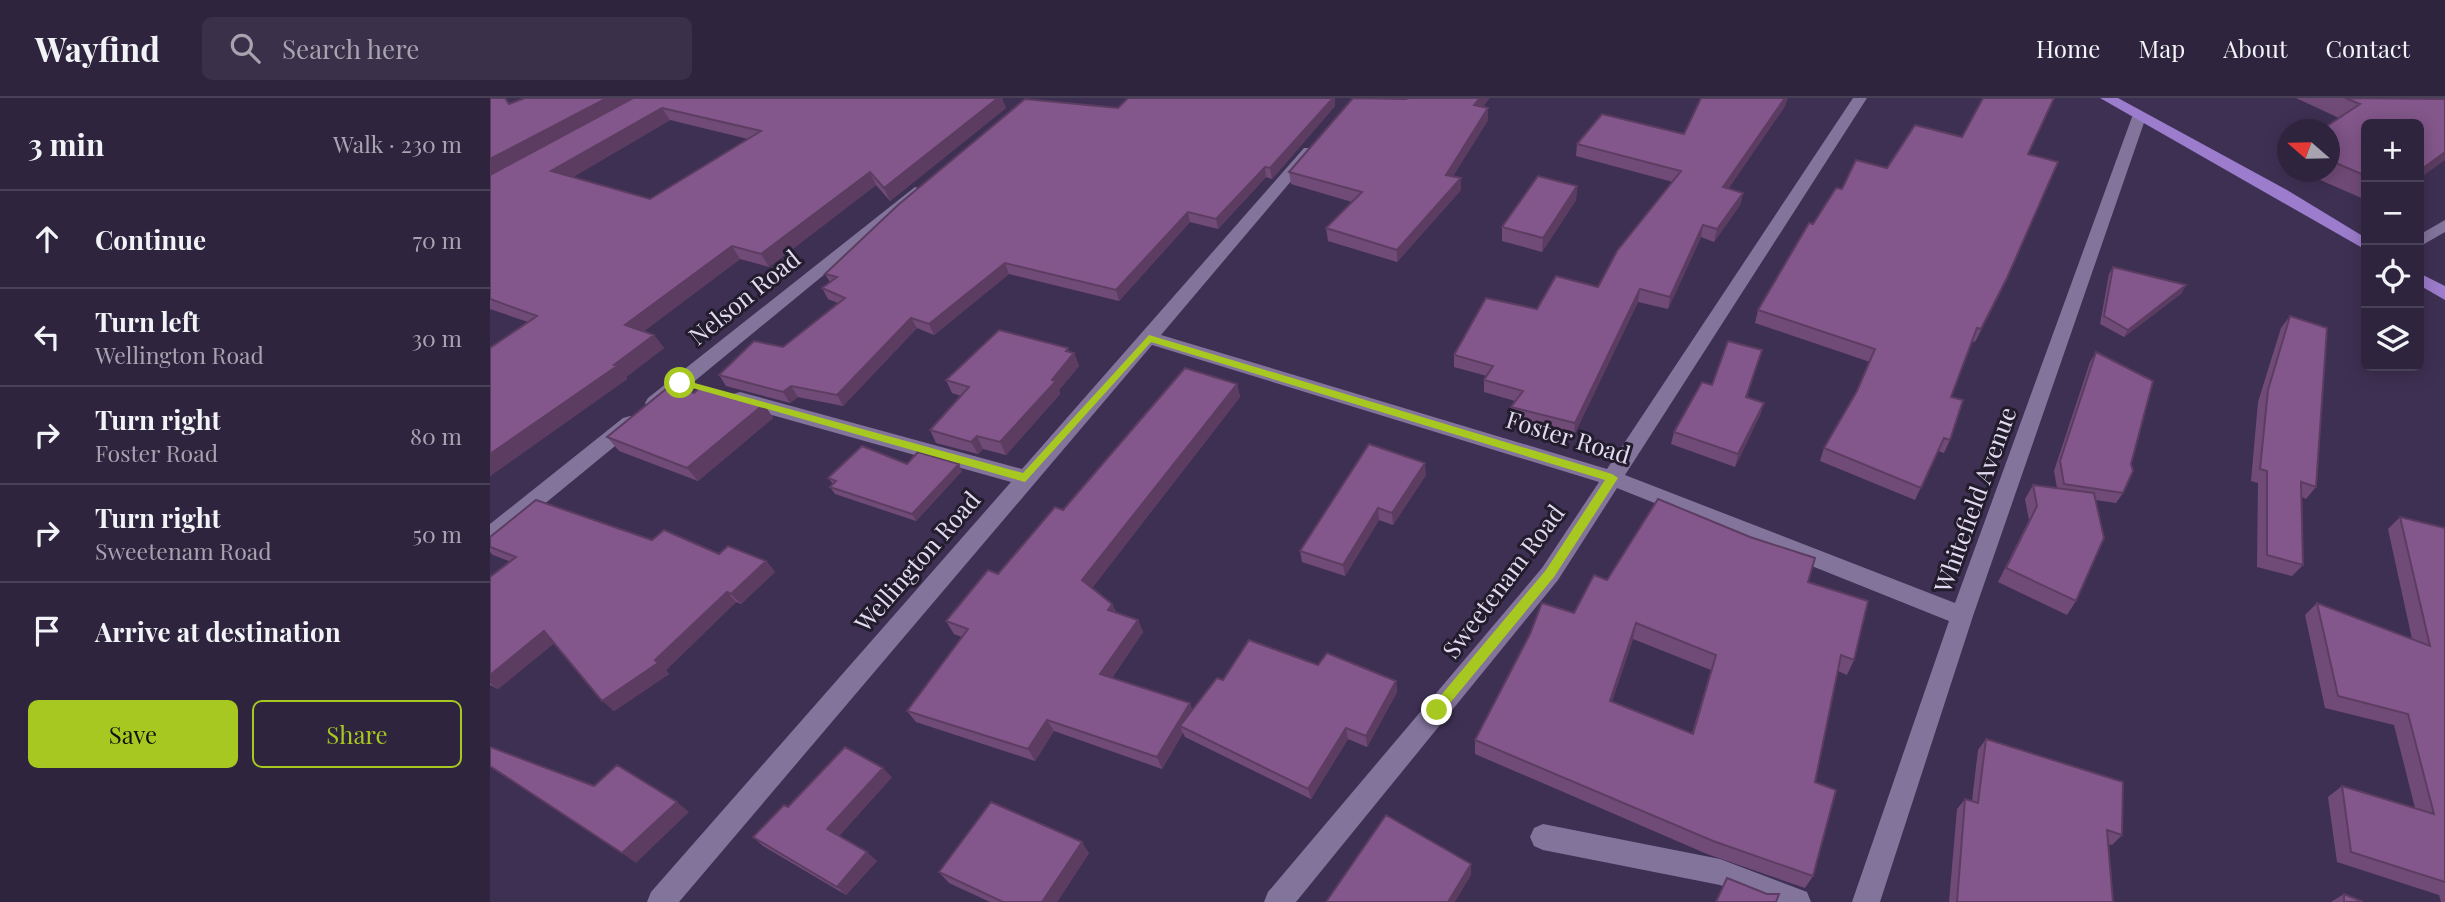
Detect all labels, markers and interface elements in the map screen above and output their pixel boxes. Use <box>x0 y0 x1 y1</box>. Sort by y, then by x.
search box <box>202 17 692 80</box>
text: Wayfind <box>35 26 160 70</box>
icon: search <box>226 29 264 67</box>
text: Search here <box>282 31 419 66</box>
text: Home <box>2036 32 2100 64</box>
text: Map <box>2138 32 2185 64</box>
text: About <box>2223 32 2287 64</box>
text: Contact <box>2325 32 2410 64</box>
north arrow <box>2277 119 2340 182</box>
map controls <box>2361 119 2424 371</box>
button: + <box>2361 119 2424 182</box>
text: 3 min <box>28 124 104 164</box>
text: Walk · 230 m <box>333 128 462 159</box>
button: − <box>2361 182 2424 245</box>
icon: ahead <box>28 220 66 258</box>
text: Continue <box>95 222 206 257</box>
text: 70 m <box>413 224 462 255</box>
street label: Nelson Road <box>681 242 806 351</box>
button: locate <box>2361 245 2424 308</box>
text: Turn left <box>95 304 200 339</box>
button: layers <box>2361 308 2424 371</box>
icon: left <box>28 318 66 356</box>
text: 30 m <box>412 322 462 353</box>
text: Wellington Road <box>95 339 264 370</box>
route start <box>664 367 695 398</box>
text: Turn right <box>95 402 221 437</box>
street label: Foster Road <box>1503 402 1635 470</box>
street label: Whitefield Avenue <box>1925 402 2023 597</box>
icon: right <box>28 416 66 454</box>
text: 80 m <box>410 420 462 451</box>
text: Foster Road <box>95 437 218 468</box>
street label: Wellington Road <box>846 484 986 638</box>
street label: Sweetenam Road <box>1434 498 1571 664</box>
text: Turn right <box>95 500 221 535</box>
icon: right <box>28 514 66 552</box>
text: 50 m <box>413 518 462 549</box>
text: Sweetenam Road <box>95 535 272 566</box>
icon: arrive <box>28 612 66 650</box>
text: Arrive at destination <box>95 614 341 649</box>
route end <box>1421 694 1452 725</box>
button: Save <box>28 700 238 768</box>
button: Share <box>252 700 462 768</box>

